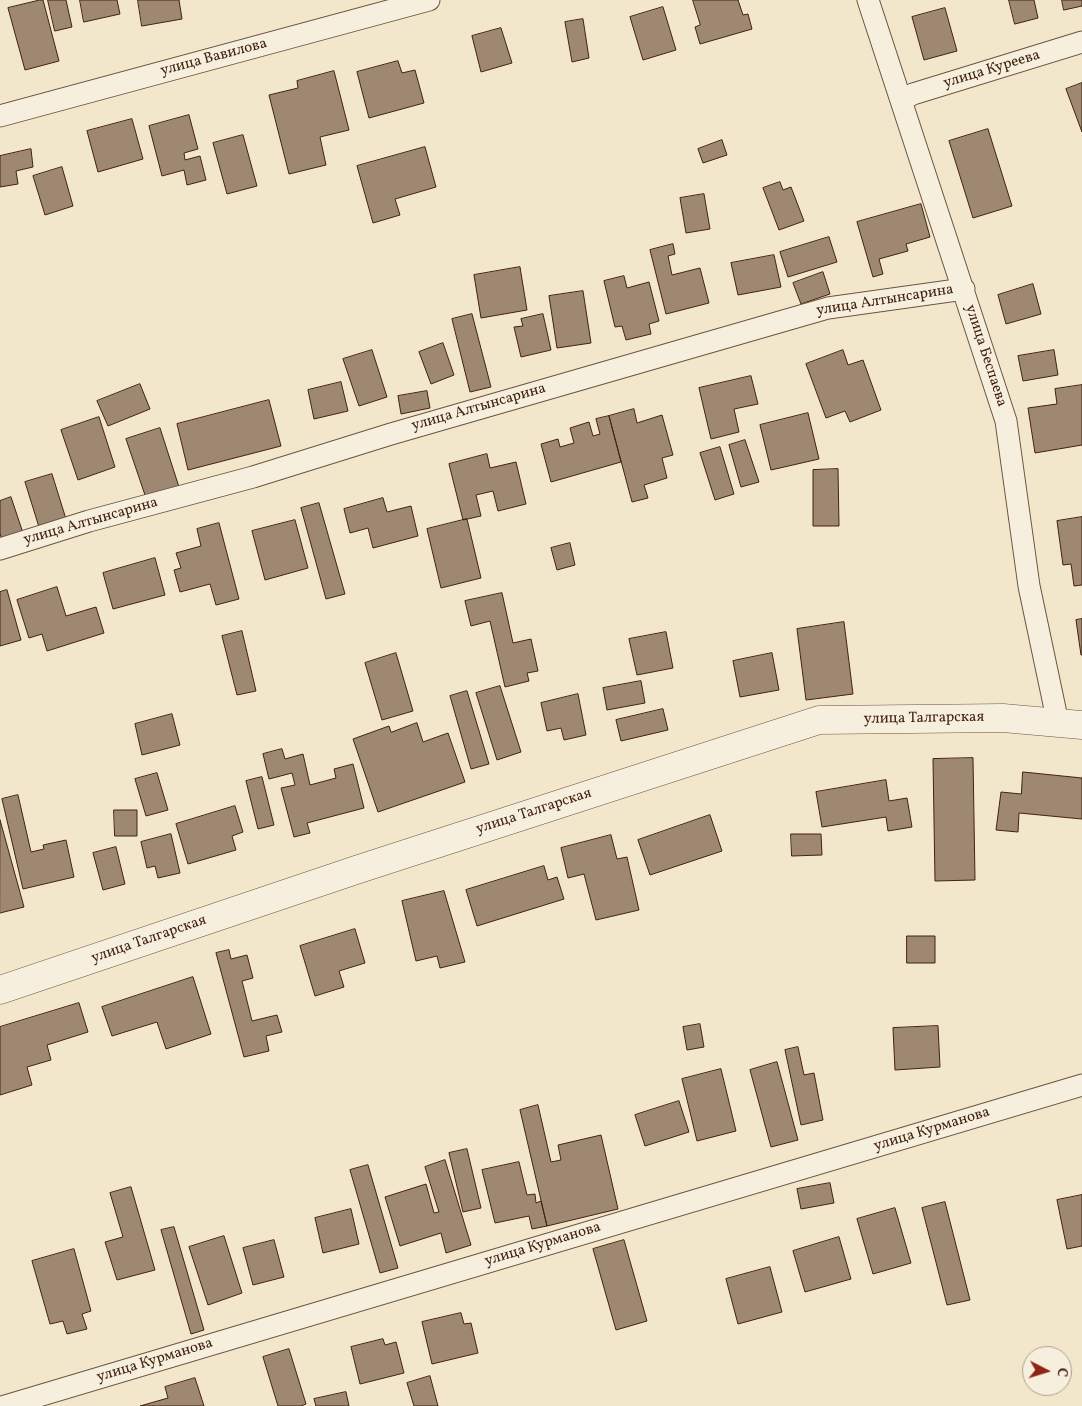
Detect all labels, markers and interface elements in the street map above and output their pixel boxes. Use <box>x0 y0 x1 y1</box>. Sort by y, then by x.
street label: улица Вавилова <box>159 35 269 81</box>
street label: улица Куреева <box>942 47 1042 93</box>
street label: улица Алтынсарина <box>815 281 955 321</box>
street label: улица Беспаева <box>960 303 1010 409</box>
street label: улица Алтынсарина <box>410 380 548 436</box>
street label: улица Алтынсарина <box>22 494 160 550</box>
street label: улица Талгарская <box>864 709 984 729</box>
street label: улица Талгарская <box>474 785 594 839</box>
street label: улица Талгарская <box>89 912 209 968</box>
street label: улица Курманова <box>872 1104 992 1156</box>
street label: улица Курманова <box>483 1219 603 1271</box>
street label: улица Курманова <box>95 1335 215 1387</box>
north arrow <box>1022 1346 1072 1396</box>
text: С <box>1052 1367 1071 1378</box>

